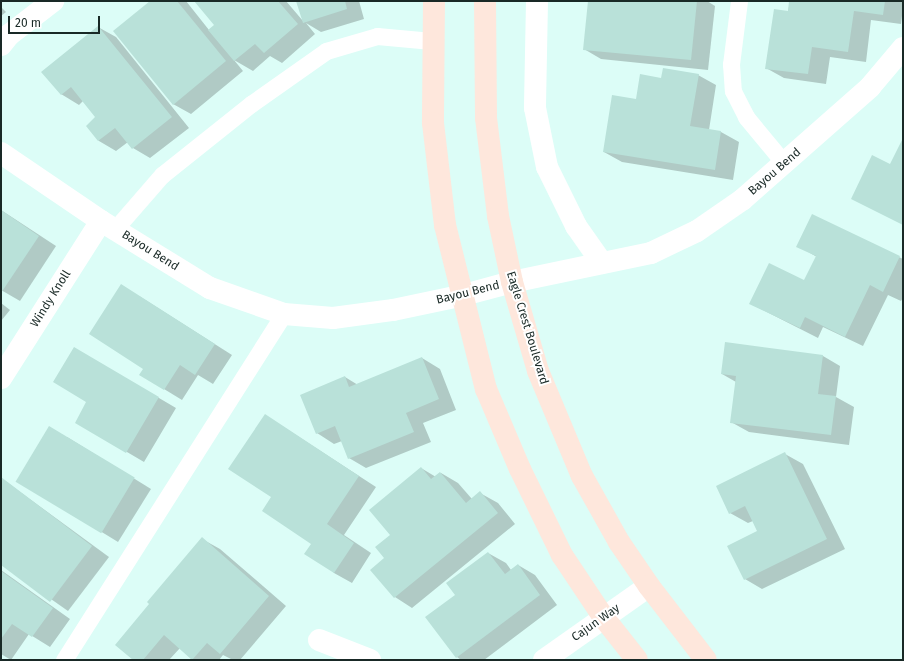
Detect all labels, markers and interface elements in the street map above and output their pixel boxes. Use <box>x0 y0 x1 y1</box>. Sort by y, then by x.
scale bar <box>10 8 102 34</box>
text: 20 m <box>15 16 41 30</box>
street label: Bayou Bend <box>746 145 804 199</box>
street label: Bayou Bend <box>119 228 181 274</box>
street label: Windy Knoll <box>28 268 74 330</box>
street label: Eagle Crest Boulevard <box>503 270 551 386</box>
street label: Bayou Bend <box>435 278 501 308</box>
street label: Cajun Way <box>569 601 623 645</box>

